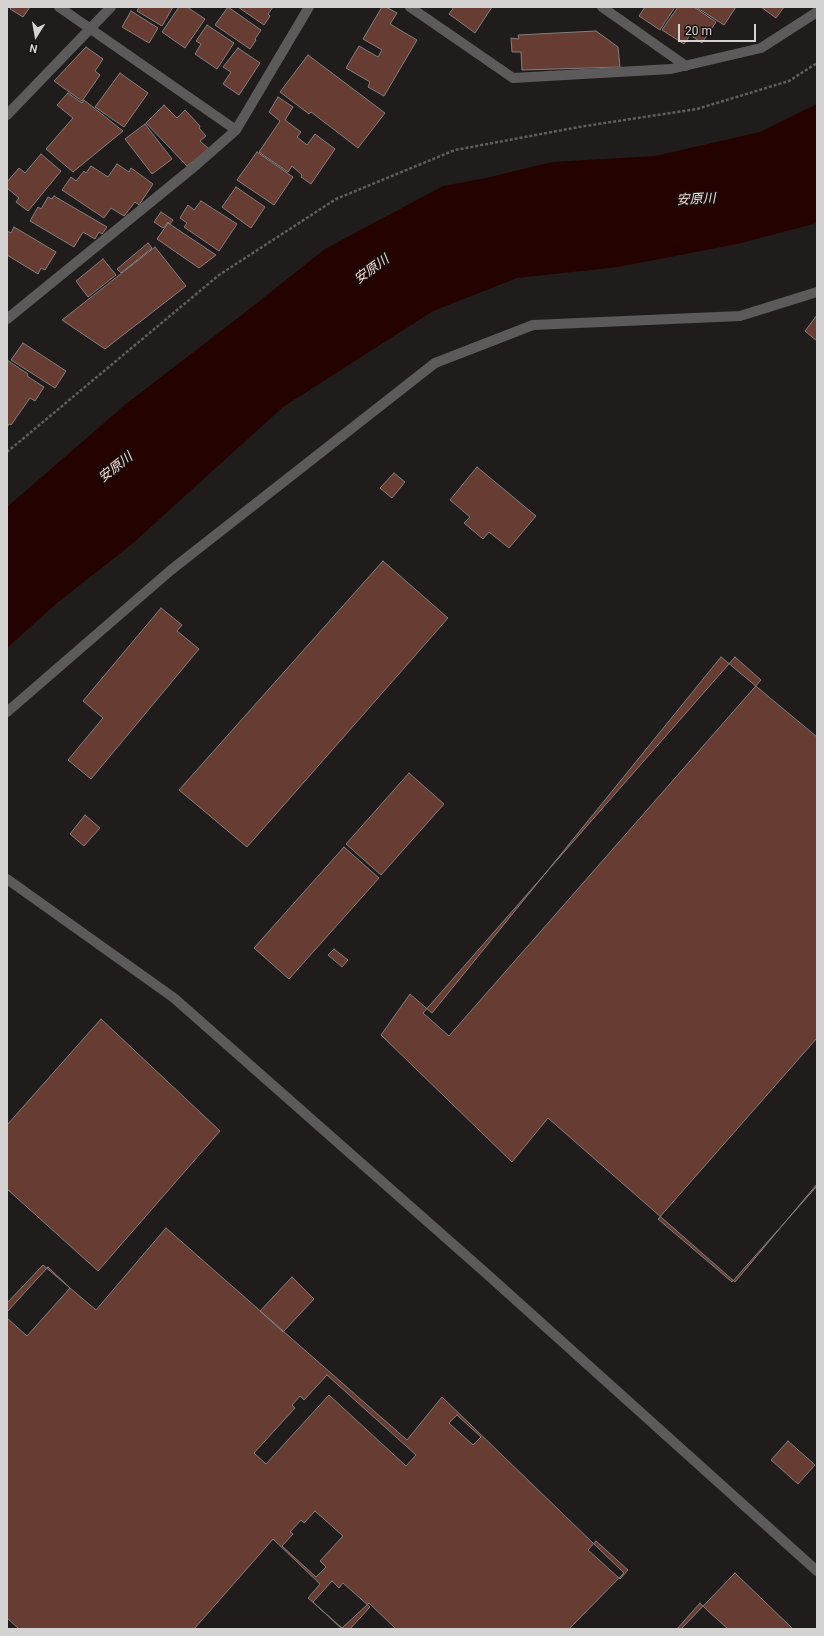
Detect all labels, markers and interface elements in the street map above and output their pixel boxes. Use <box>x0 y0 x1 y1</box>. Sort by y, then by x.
north arrow <box>16 16 56 56</box>
scale bar <box>680 16 758 42</box>
text: 20 m <box>685 24 712 38</box>
text: N <box>29 41 39 55</box>
water label: 安原川 <box>676 191 716 209</box>
water label: 安原川 <box>352 252 392 288</box>
water label: 安原川 <box>96 450 136 486</box>

